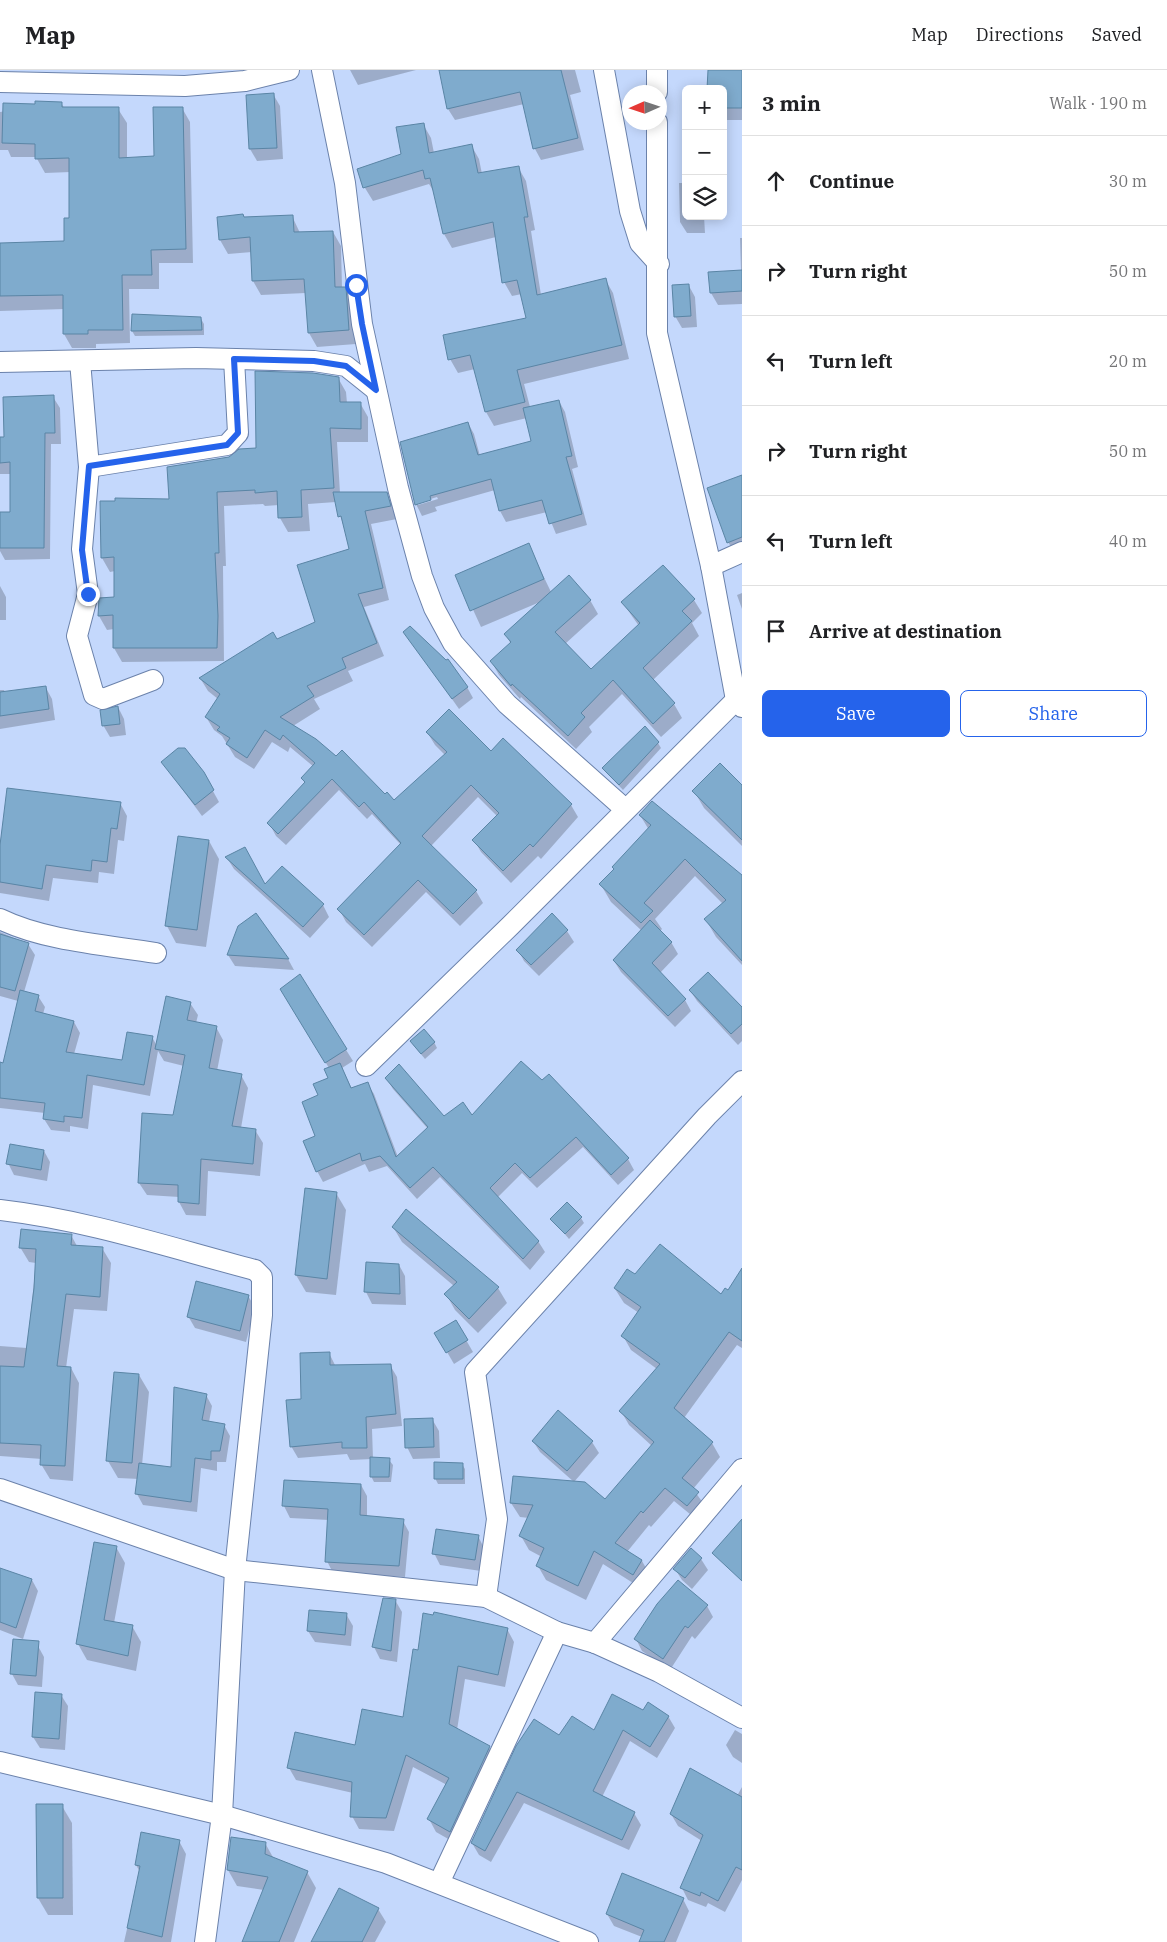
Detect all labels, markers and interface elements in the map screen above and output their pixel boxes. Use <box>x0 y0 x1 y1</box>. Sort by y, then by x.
text: Map <box>25 19 75 51</box>
text: Map <box>911 23 948 46</box>
text: Directions <box>976 23 1064 46</box>
text: Saved <box>1092 23 1142 46</box>
north arrow <box>622 85 667 130</box>
map controls <box>682 85 727 220</box>
button: + <box>682 85 727 130</box>
text: 3 min <box>762 89 821 117</box>
text: Walk · 190 m <box>1049 93 1147 113</box>
button: − <box>682 130 727 175</box>
icon: ahead <box>762 167 790 195</box>
text: Continue <box>809 169 894 193</box>
text: 30 m <box>1109 171 1147 191</box>
button: layers <box>682 175 727 220</box>
icon: right <box>762 257 790 285</box>
text: Turn right <box>809 259 907 283</box>
text: 50 m <box>1109 261 1147 281</box>
route start <box>345 274 368 297</box>
icon: left <box>762 347 790 375</box>
text: Turn left <box>809 349 892 373</box>
text: 20 m <box>1109 351 1147 371</box>
icon: right <box>762 437 790 465</box>
text: Turn right <box>809 439 907 463</box>
text: 50 m <box>1109 441 1147 461</box>
icon: left <box>762 527 790 555</box>
text: Turn left <box>809 529 892 553</box>
text: 40 m <box>1109 531 1147 551</box>
route end <box>77 583 100 606</box>
icon: arrive <box>762 617 790 645</box>
text: Arrive at destination <box>809 619 1002 643</box>
button: Save <box>762 690 950 737</box>
button: Share <box>960 690 1147 737</box>

